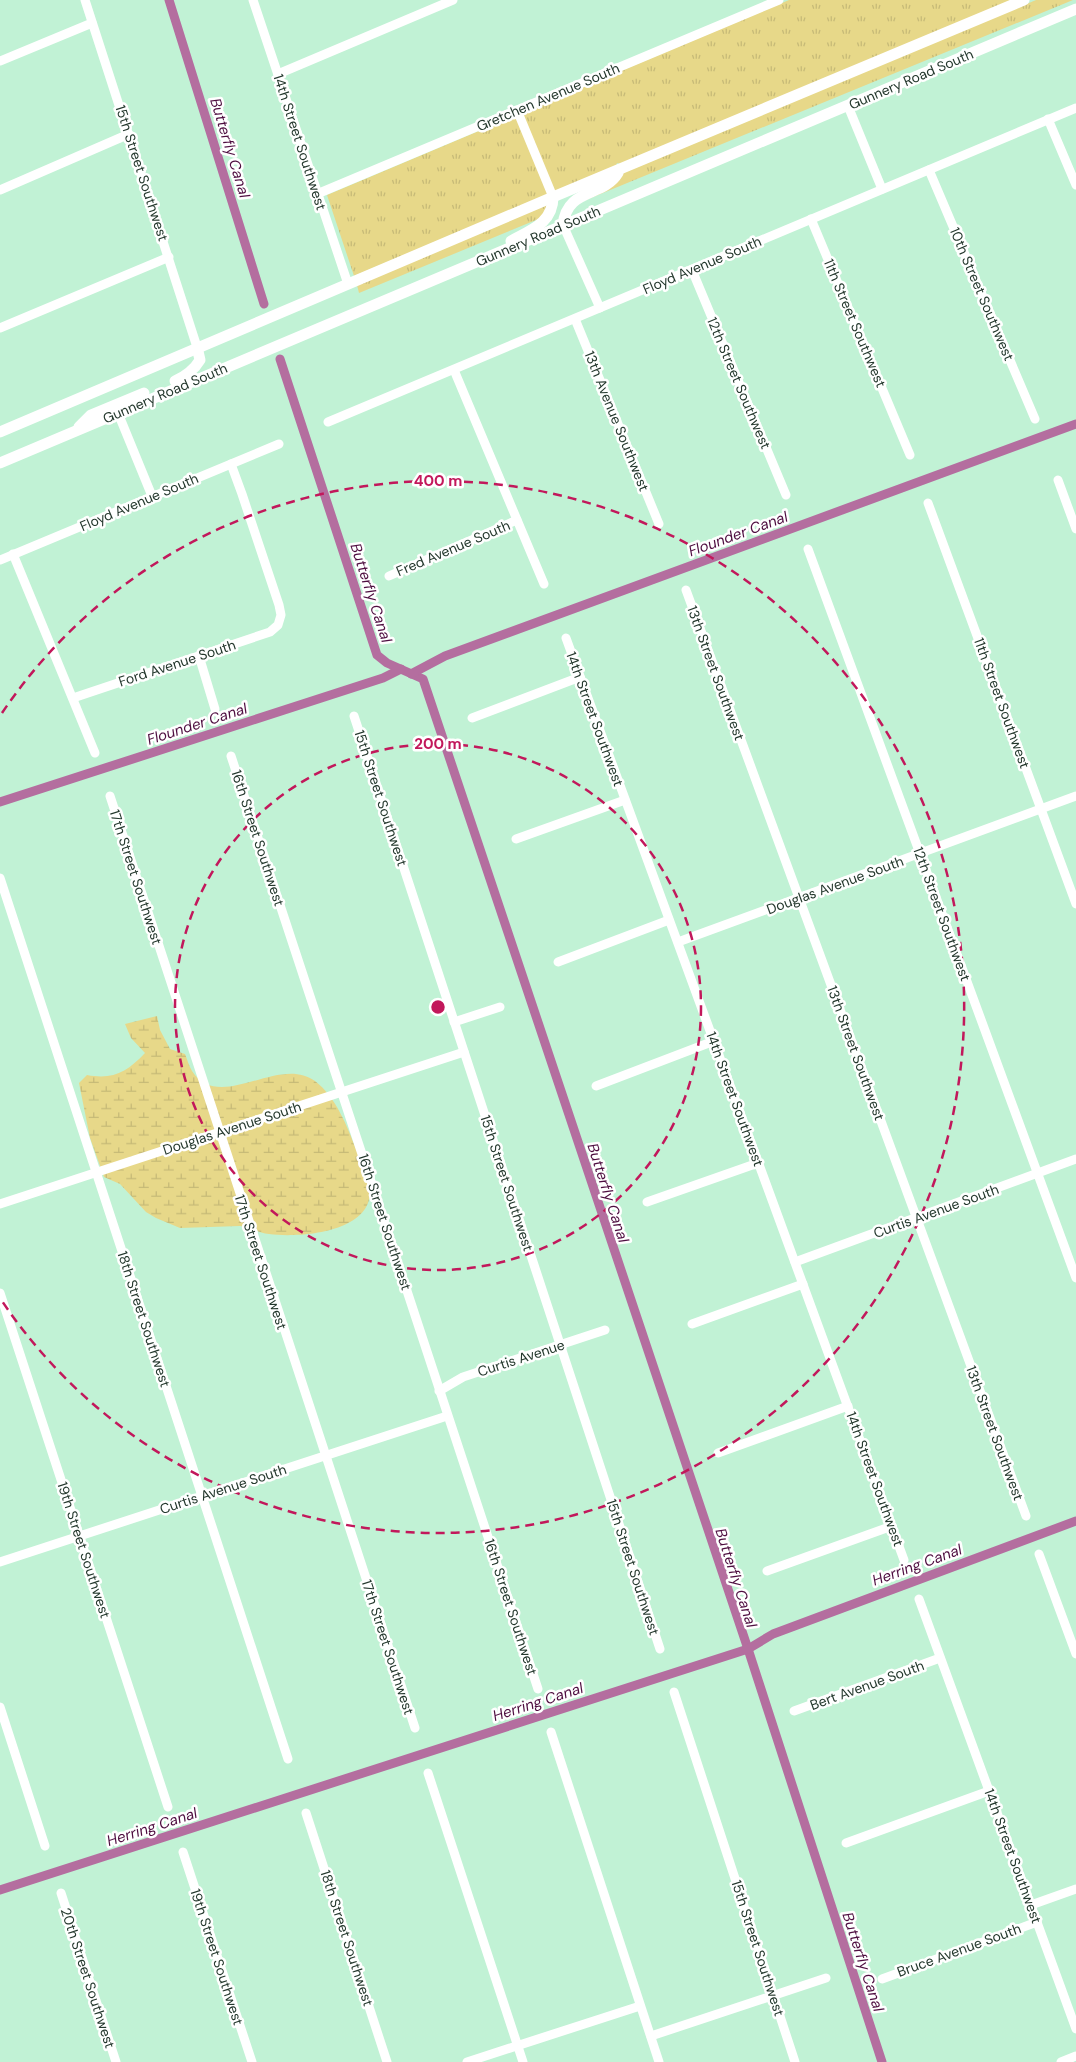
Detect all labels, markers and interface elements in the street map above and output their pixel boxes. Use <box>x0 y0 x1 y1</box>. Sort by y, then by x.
street label: Gunnery Road South <box>846 45 976 113</box>
street label: Gretchen Avenue South <box>474 59 622 135</box>
street label: 14th Street Southwest <box>269 72 331 212</box>
water label: Butterfly Canal <box>205 96 255 201</box>
street label: 15th Street Southwest <box>111 103 173 243</box>
street label: Gunnery Road South <box>473 202 603 270</box>
street label: 10th Street Southwest <box>946 225 1018 363</box>
street label: Floyd Avenue South <box>640 232 764 298</box>
street label: 11th Street Southwest <box>820 256 890 390</box>
street label: 12th Street Southwest <box>703 314 775 452</box>
street label: 13th Avenue Southwest <box>581 348 653 494</box>
street label: Gunnery Road South <box>100 359 230 427</box>
street label: Floyd Avenue South <box>77 469 201 535</box>
text: 400 m <box>414 471 462 491</box>
water label: Flounder Canal <box>686 507 791 561</box>
street label: Fred Avenue South <box>393 516 513 580</box>
water label: Butterfly Canal <box>345 541 397 646</box>
street label: 13th Street Southwest <box>683 603 749 743</box>
street label: 11th Street Southwest <box>970 635 1034 771</box>
street label: Ford Avenue South <box>116 636 238 690</box>
street label: 14th Street Southwest <box>562 649 628 789</box>
water label: Flounder Canal <box>144 698 250 750</box>
street label: 15th Street Southwest <box>350 728 412 868</box>
text: 200 m <box>414 734 462 754</box>
street label: 16th Street Southwest <box>227 768 289 908</box>
street label: 17th Street Southwest <box>106 807 166 947</box>
street label: 12th Street Southwest <box>909 844 975 984</box>
street label: Douglas Avenue South <box>764 852 906 918</box>
street label: 13th Street Southwest <box>823 983 889 1123</box>
centre of rings <box>429 998 447 1016</box>
street label: 14th Street Southwest <box>702 1029 768 1169</box>
street label: Douglas Avenue South <box>160 1097 304 1159</box>
street label: 15th Street Southwest <box>476 1113 538 1253</box>
water label: Butterfly Canal <box>582 1141 634 1246</box>
street label: 16th Street Southwest <box>354 1152 416 1292</box>
street label: Curtis Avenue South <box>871 1180 1001 1242</box>
street label: 17th Street Southwest <box>231 1192 291 1332</box>
street label: 18th Street Southwest <box>113 1249 175 1389</box>
street label: Curtis Avenue <box>475 1335 567 1381</box>
street label: 13th Street Southwest <box>962 1363 1028 1503</box>
street label: 14th Street Southwest <box>842 1409 908 1549</box>
street label: Curtis Avenue South <box>157 1460 289 1518</box>
street label: 19th Street Southwest <box>53 1480 115 1620</box>
street label: 15th Street Southwest <box>602 1497 664 1637</box>
water label: Butterfly Canal <box>710 1526 762 1631</box>
street label: 16th Street Southwest <box>480 1537 542 1677</box>
water label: Herring Canal <box>869 1539 965 1590</box>
street label: 17th Street Southwest <box>358 1577 418 1717</box>
street label: Bert Avenue South <box>808 1656 926 1714</box>
water label: Herring Canal <box>490 1678 586 1726</box>
street label: 14th Street Southwest <box>980 1786 1046 1926</box>
water label: Herring Canal <box>104 1803 200 1851</box>
street label: 18th Street Southwest <box>316 1868 378 2008</box>
street label: 15th Street Southwest <box>727 1878 789 2018</box>
street label: 19th Street Southwest <box>186 1887 248 2027</box>
street label: 20th Street Southwest <box>57 1905 119 2051</box>
water label: Butterfly Canal <box>837 1910 889 2015</box>
street label: Bruce Avenue South <box>895 1919 1023 1981</box>

